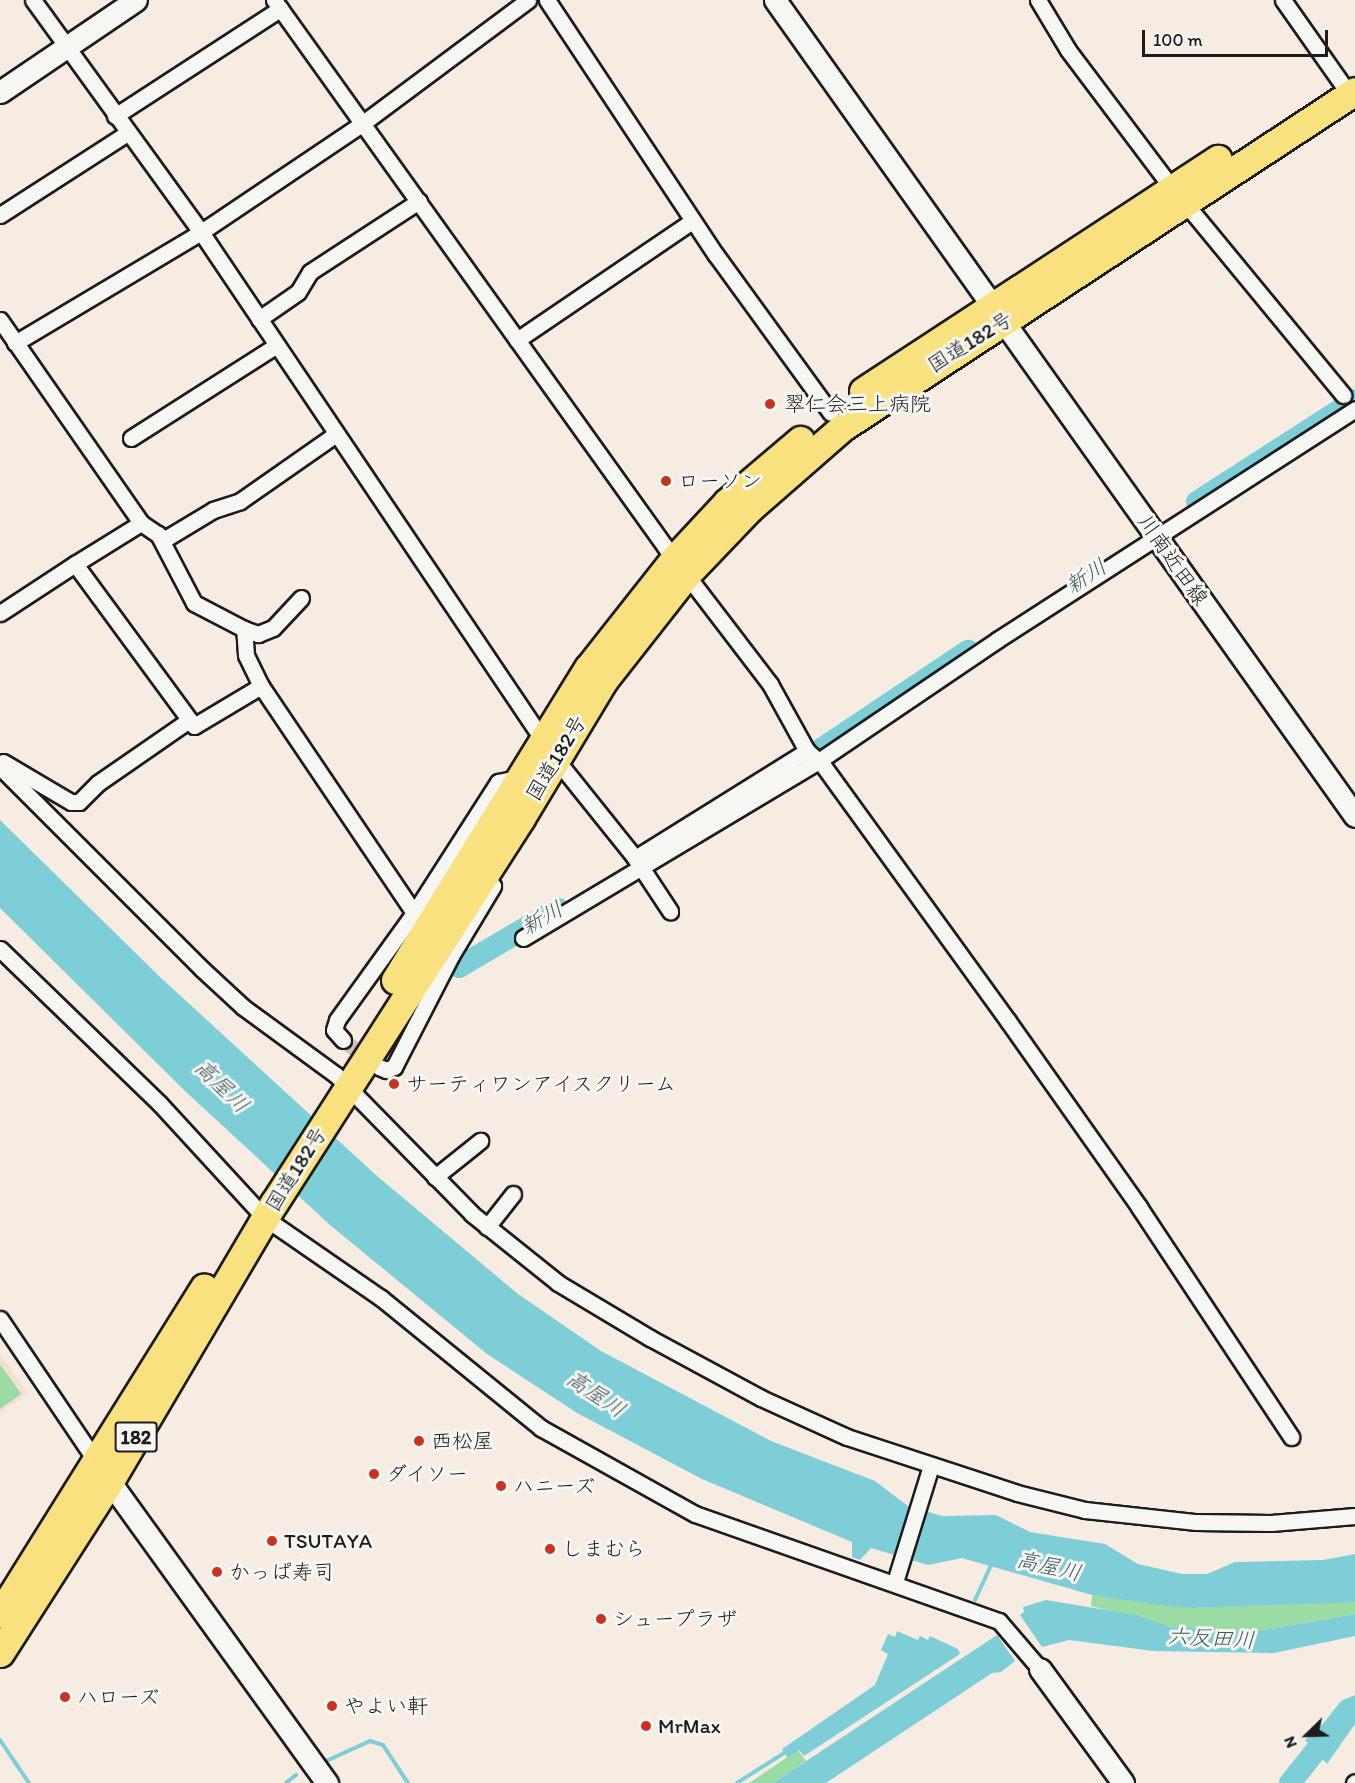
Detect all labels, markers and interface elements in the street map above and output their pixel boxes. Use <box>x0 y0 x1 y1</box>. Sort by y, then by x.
scale bar <box>1145 18 1331 56</box>
text: 100 m <box>1153 29 1203 51</box>
street label: 国道182号 <box>923 306 1017 378</box>
place label: 翠仁会三上病院 <box>784 391 931 417</box>
marker: 翠仁会三上病院 <box>761 395 779 413</box>
place label: ローソン <box>678 468 762 494</box>
marker: ローソン <box>659 474 673 488</box>
street label: 川南近田線 <box>1133 510 1213 610</box>
water label: 新川 <box>1060 553 1112 599</box>
street label: 国道182号 <box>521 711 591 805</box>
water label: 新川 <box>516 896 568 940</box>
water label: 高屋川 <box>189 1054 255 1118</box>
place label: サーティワンアイスクリーム <box>406 1071 679 1097</box>
marker: サーティワンアイスクリーム <box>387 1077 401 1091</box>
street label: 国道182号 <box>260 1122 332 1216</box>
water label: 高屋川 <box>561 1365 631 1423</box>
road number: 182 <box>114 1420 158 1454</box>
place label: 西松屋 <box>431 1428 494 1454</box>
marker: 西松屋 <box>412 1434 426 1448</box>
place label: ダイソー <box>386 1461 470 1487</box>
marker: ダイソー <box>367 1467 381 1481</box>
place label: ハニーズ <box>513 1473 597 1499</box>
marker: ハニーズ <box>494 1479 508 1493</box>
place label: TSUTAYA <box>284 1528 372 1554</box>
marker: TSUTAYA <box>265 1534 279 1548</box>
place label: しまむら <box>562 1536 646 1562</box>
marker: しまむら <box>543 1542 557 1556</box>
water label: 高屋川 <box>1014 1546 1084 1586</box>
place label: かっぱ寿司 <box>229 1559 334 1585</box>
marker: かっぱ寿司 <box>210 1565 224 1579</box>
place label: シュープラザ <box>613 1606 739 1632</box>
marker: シュープラザ <box>594 1612 608 1626</box>
water label: 六反田川 <box>1166 1623 1256 1653</box>
place label: ハローズ <box>77 1684 161 1710</box>
marker: ハローズ <box>58 1690 72 1704</box>
place label: やよい軒 <box>344 1693 428 1719</box>
marker: やよい軒 <box>325 1699 339 1713</box>
north arrow <box>1277 1705 1337 1765</box>
place label: MrMax <box>658 1713 721 1739</box>
marker: MrMax <box>639 1719 653 1733</box>
text: N <box>1279 1734 1301 1751</box>

